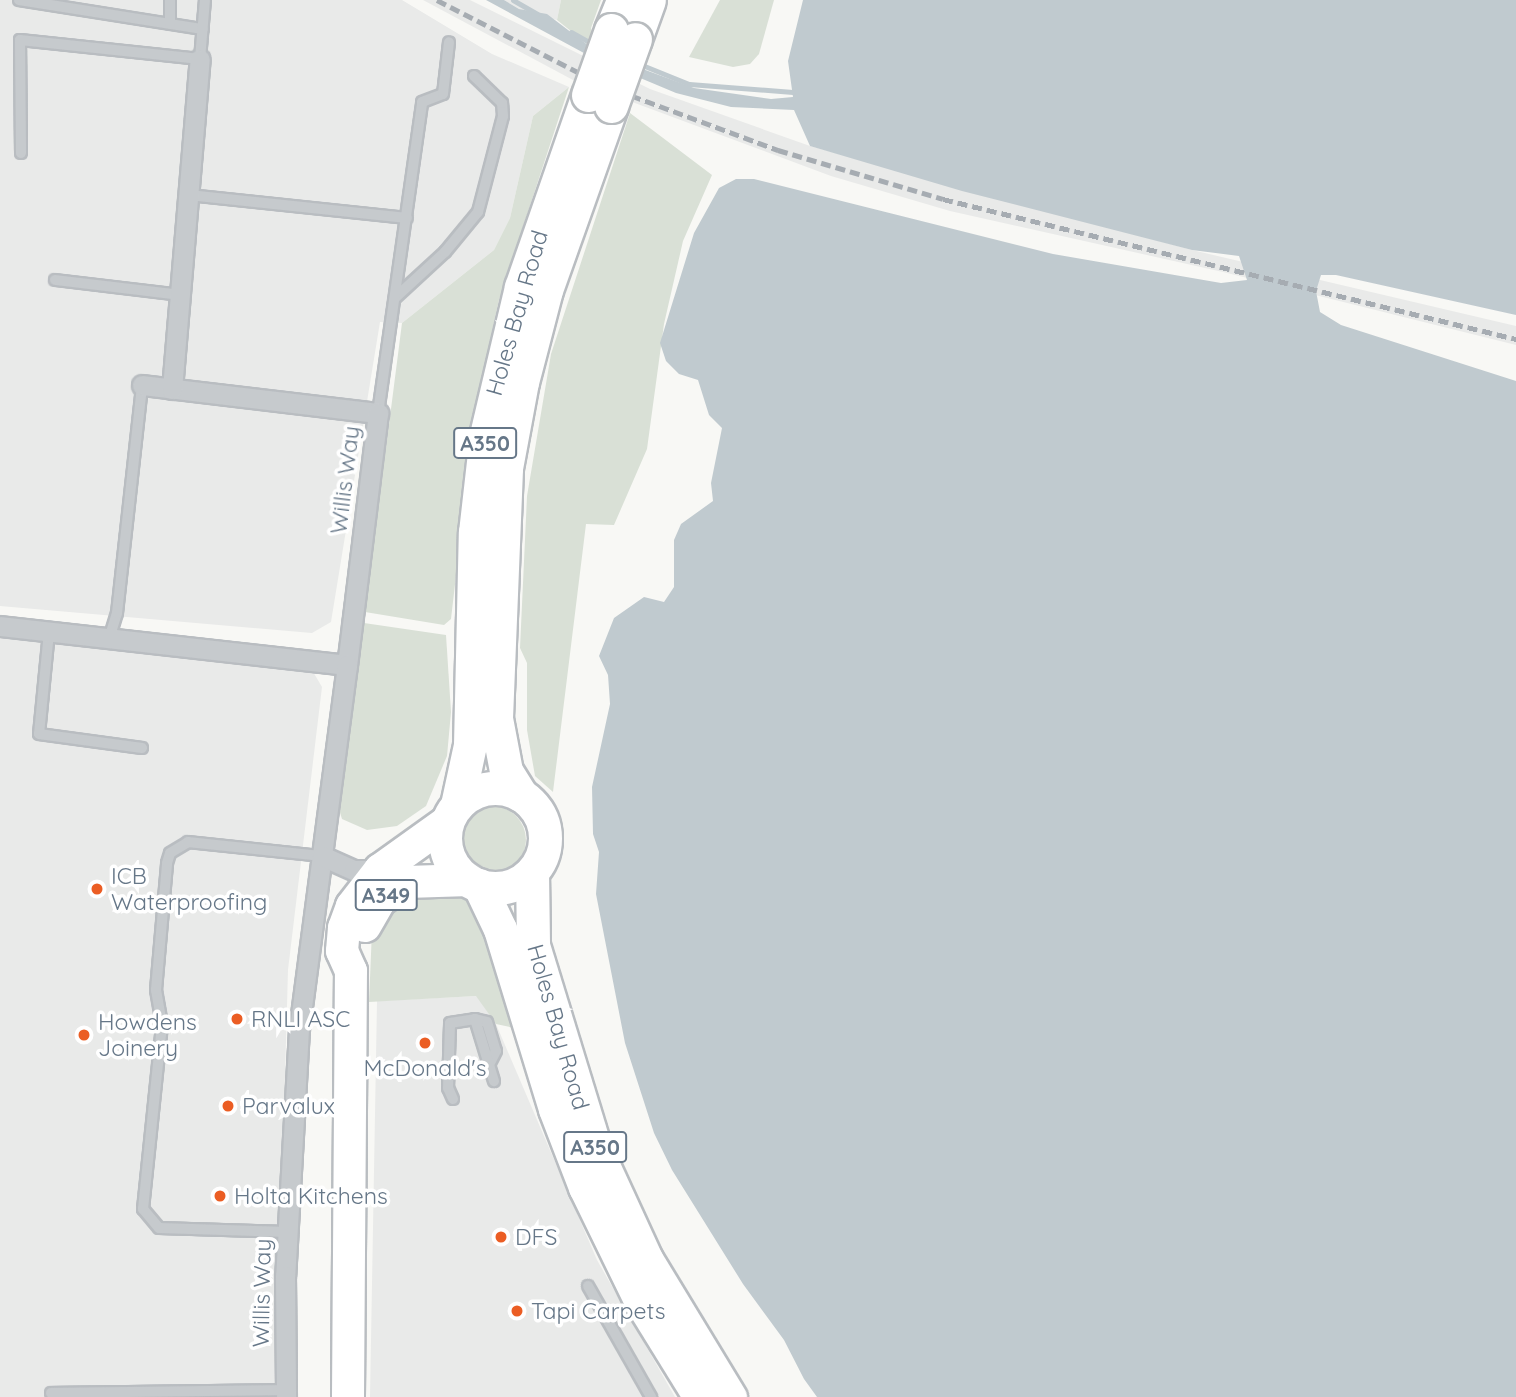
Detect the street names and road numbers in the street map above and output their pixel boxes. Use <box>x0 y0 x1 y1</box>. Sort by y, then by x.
street label: Holes Bay Road <box>480 227 554 399</box>
street label: Willis Way <box>325 424 365 536</box>
road number: A350 <box>452 426 518 460</box>
road number: A349 <box>354 878 418 912</box>
street label: Holes Bay Road <box>521 941 595 1113</box>
road number: A350 <box>562 1130 628 1164</box>
street label: Willis Way <box>247 1238 277 1348</box>

